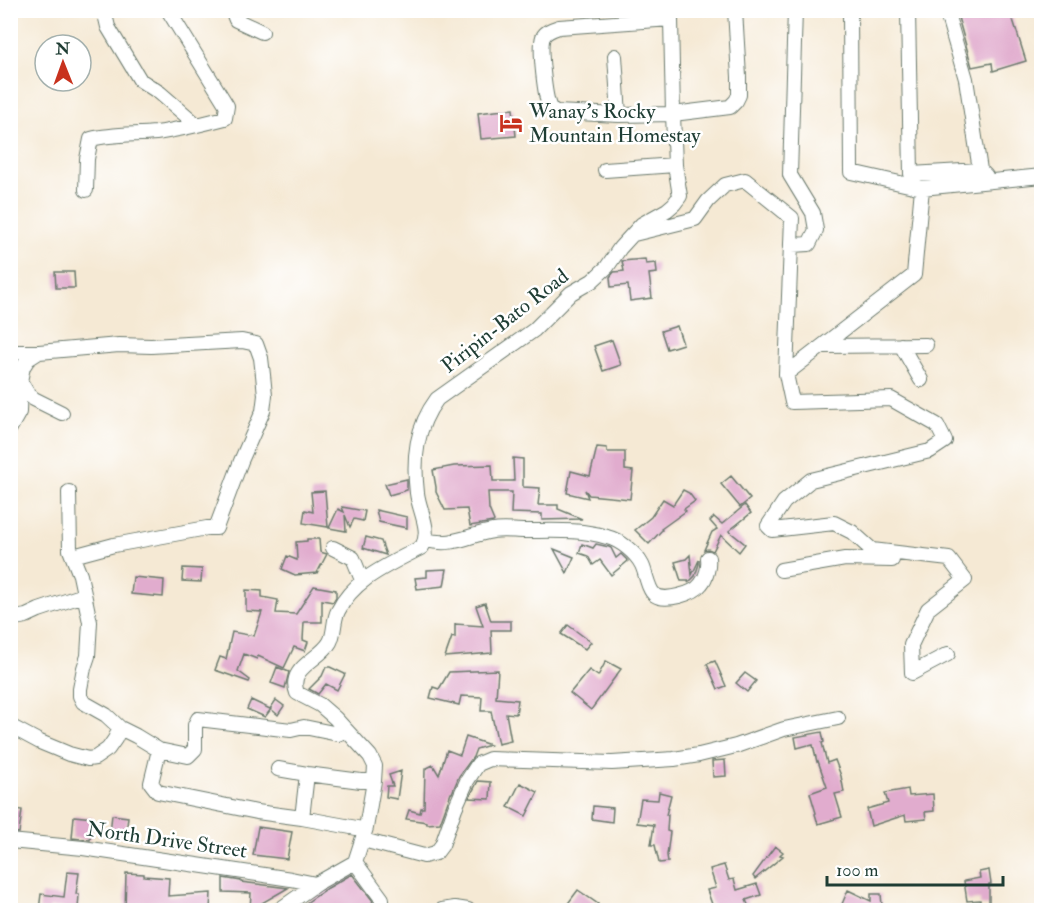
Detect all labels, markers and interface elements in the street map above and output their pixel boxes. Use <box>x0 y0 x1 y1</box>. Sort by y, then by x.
north arrow <box>33 33 93 93</box>
text: N <box>54 39 71 59</box>
place label: Wanay's Rocky Mountain Homestay <box>528 98 701 149</box>
hotel icon: Wanay's Rocky Mountain Homestay <box>498 110 524 136</box>
street label: Piripin-Bato Road <box>436 262 575 379</box>
street label: North Drive Street <box>85 815 249 865</box>
scale bar <box>827 849 1002 887</box>
text: 100 m <box>836 859 879 882</box>

